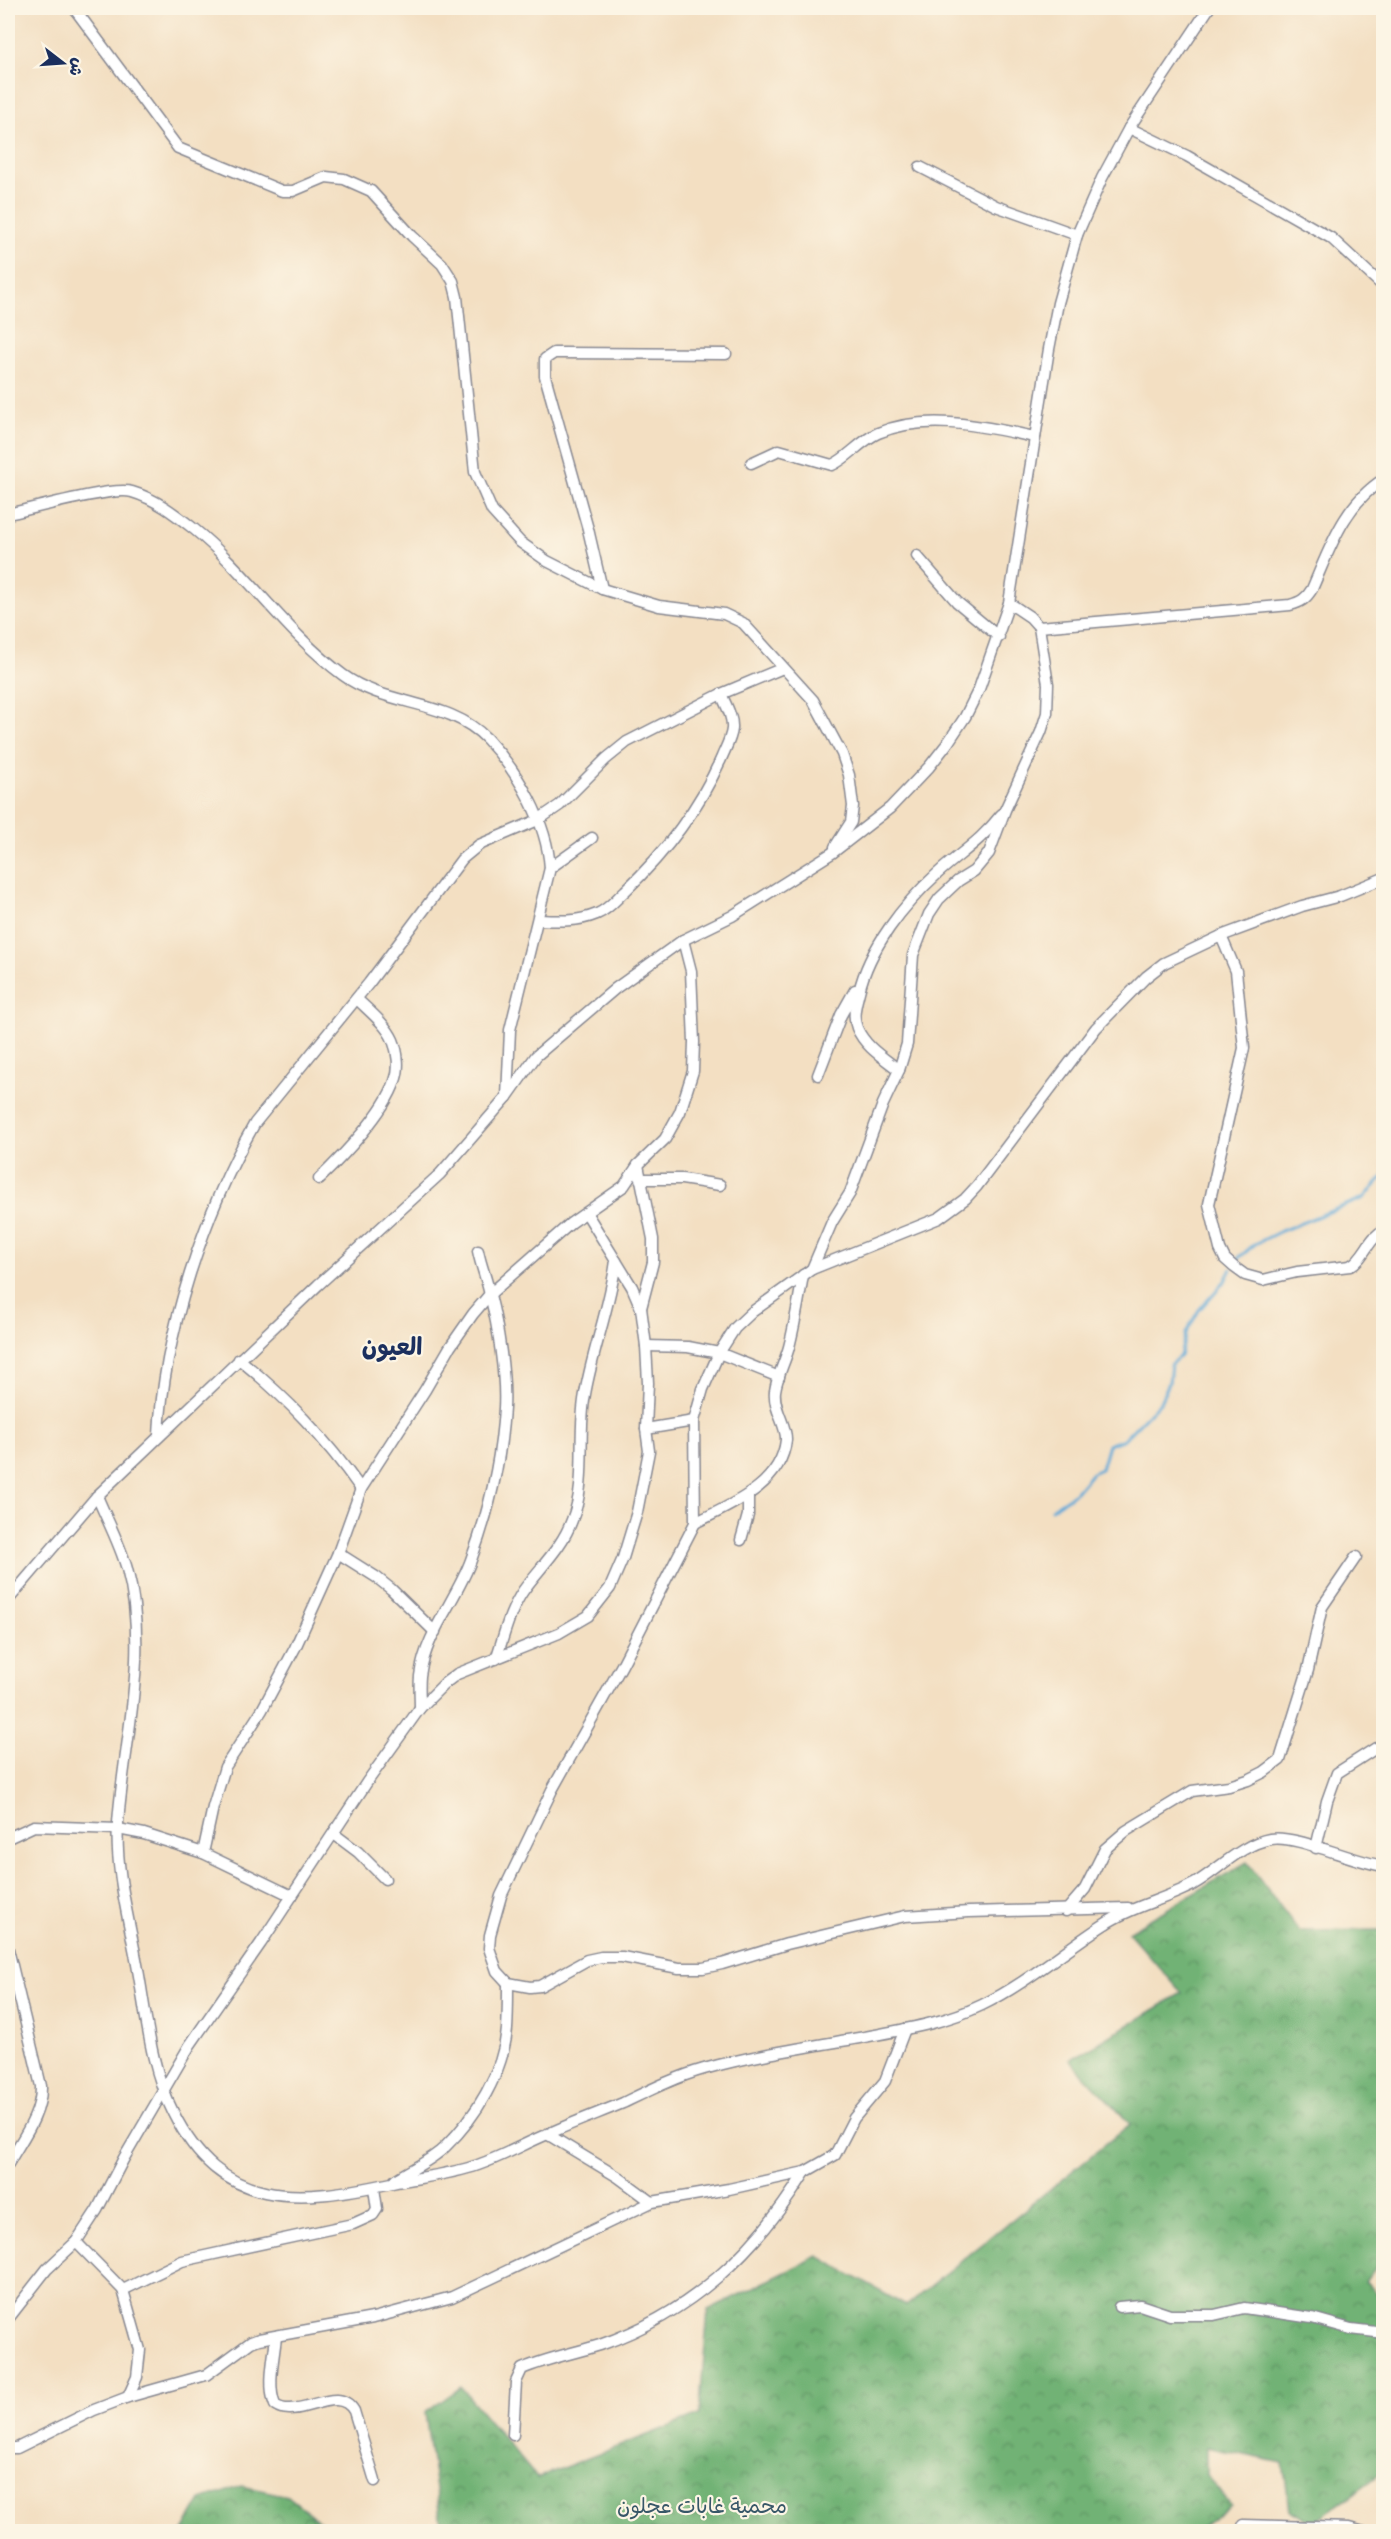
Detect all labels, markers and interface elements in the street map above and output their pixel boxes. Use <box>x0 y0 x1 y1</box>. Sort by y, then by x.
north arrow <box>33 33 93 93</box>
text: ش <box>64 56 88 78</box>
district label: العيون <box>362 1333 422 1363</box>
park label: محمية غابات عجلون <box>617 2494 787 2520</box>

